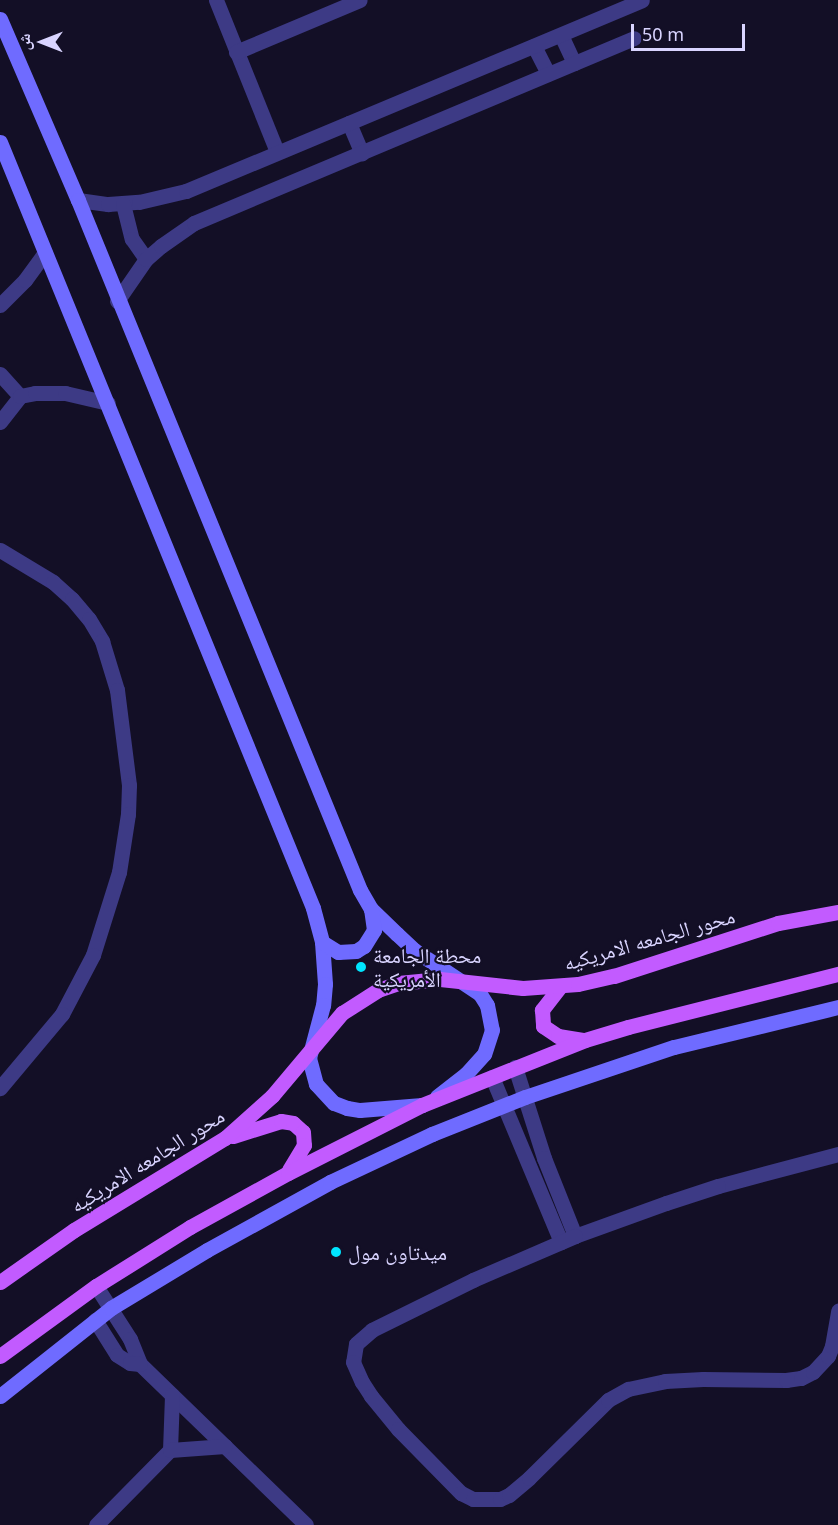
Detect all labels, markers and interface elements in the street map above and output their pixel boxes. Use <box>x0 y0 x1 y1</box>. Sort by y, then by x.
north arrow <box>12 12 72 72</box>
scale bar <box>634 12 748 50</box>
text: 50 m <box>642 22 684 46</box>
text: ش <box>13 34 35 51</box>
street label: محور الجامعه الامريكيه <box>561 903 737 975</box>
place label: محطة الجامعة الأمريكية <box>373 942 481 992</box>
marker: محطة الجامعة الأمريكية <box>354 960 368 974</box>
street label: محور الجامعه الامريكيه <box>65 1102 229 1218</box>
place label: ميدتاون مول <box>348 1239 447 1265</box>
marker: ميدتاون مول <box>329 1245 343 1259</box>

